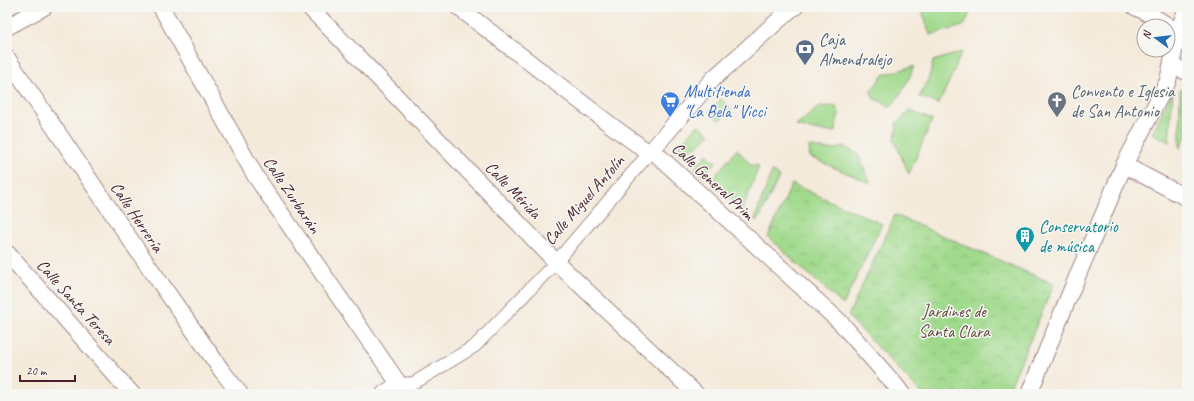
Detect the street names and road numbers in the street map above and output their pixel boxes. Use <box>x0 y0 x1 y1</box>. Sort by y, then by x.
street label: Calle General Prim <box>668 138 760 225</box>
street label: Calle Miguel Antolín <box>539 150 630 249</box>
street label: Calle Zurbarán <box>259 153 326 238</box>
street label: Calle Mérida <box>481 157 546 224</box>
street label: Calle Herrería <box>106 178 169 258</box>
street label: Calle Santa Teresa <box>32 255 121 350</box>

